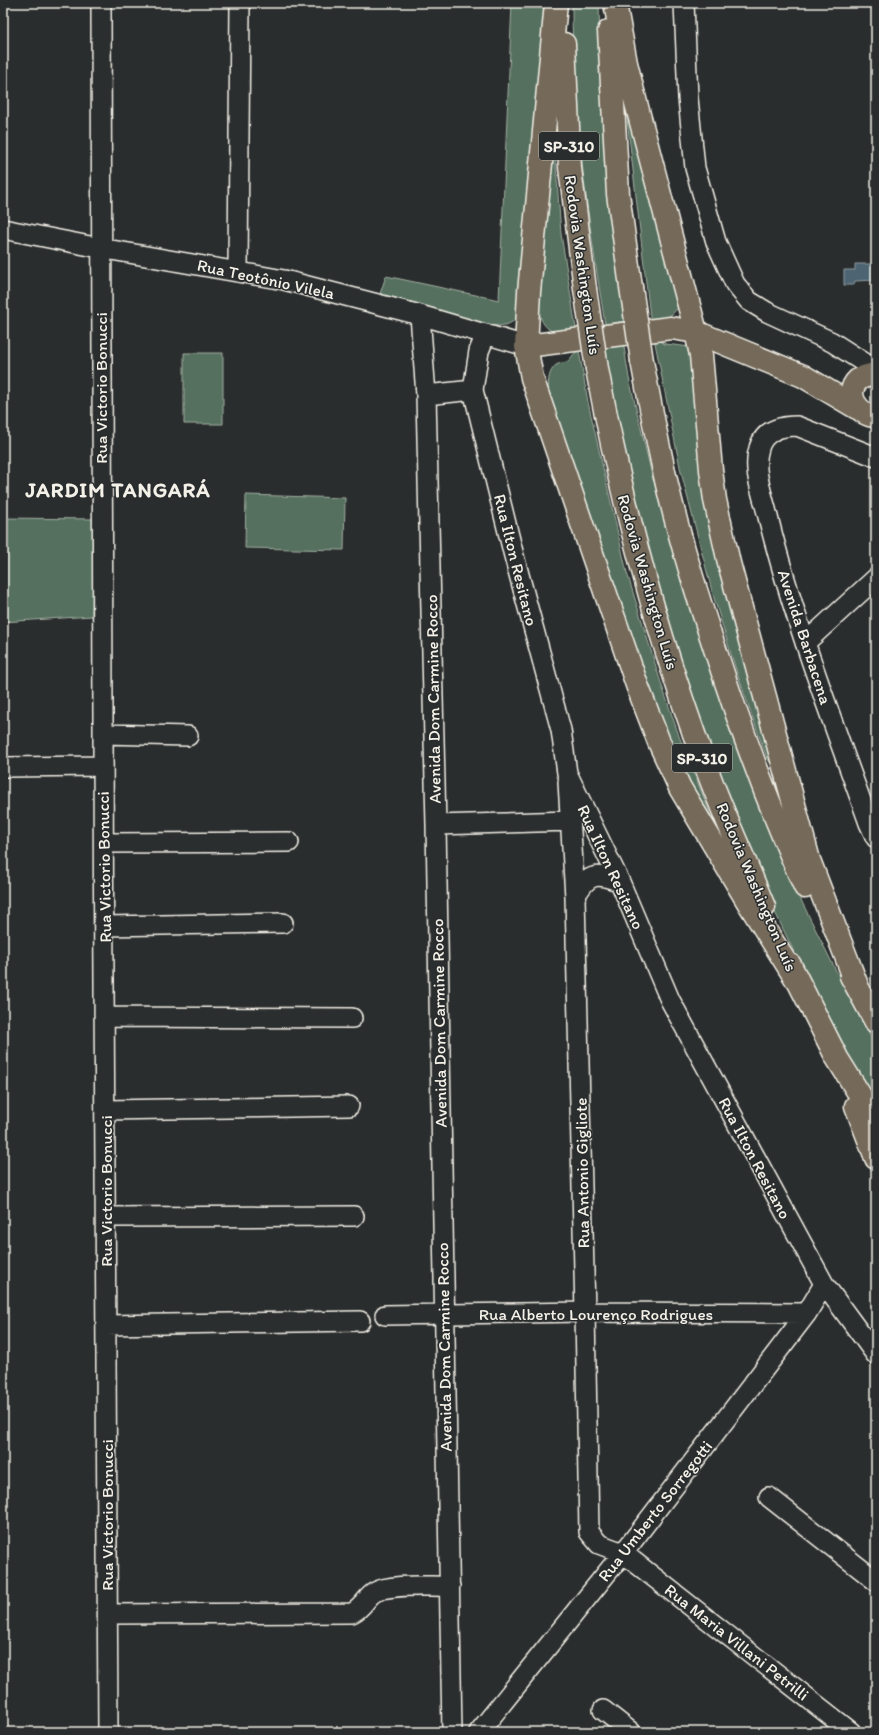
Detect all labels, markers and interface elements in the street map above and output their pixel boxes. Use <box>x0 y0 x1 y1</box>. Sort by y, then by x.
road number: SP-310 <box>539 132 599 160</box>
street label: Rodovia Washington Luís <box>560 174 606 356</box>
street label: Rua Teotônio Vilela <box>195 255 337 303</box>
street label: Rua Victorio Bonucci <box>91 312 111 464</box>
district label: JARDIM TANGARÁ <box>24 477 211 502</box>
street label: Rua Ilton Resitano <box>490 492 542 628</box>
street label: Rodovia Washington Luís <box>613 492 683 672</box>
street label: Avenida Barbacena <box>774 567 836 707</box>
street label: Avenida Dom Carmine Rocco <box>421 594 445 804</box>
road number: SP-310 <box>672 744 732 772</box>
street label: Rua Victorio Bonucci <box>93 791 115 943</box>
street label: Rodovia Washington Luís <box>712 800 802 974</box>
street label: Rua Ilton Resitano <box>573 802 649 932</box>
street label: Avenida Dom Carmine Rocco <box>427 918 451 1128</box>
street label: Rua Ilton Resitano <box>714 1094 796 1222</box>
street label: Rua Antonio Gigliote <box>571 1097 593 1249</box>
street label: Rua Victorio Bonucci <box>96 1115 116 1267</box>
street label: Avenida Dom Carmine Rocco <box>432 1242 456 1452</box>
street label: Rua Alberto Lourenço Rodrigues <box>479 1304 713 1324</box>
street label: Rua Umberto Sorregotti <box>594 1436 716 1586</box>
street label: Rua Victorio Bonucci <box>97 1439 117 1591</box>
street label: Rua Maria Villani Petrilli <box>661 1579 813 1705</box>

